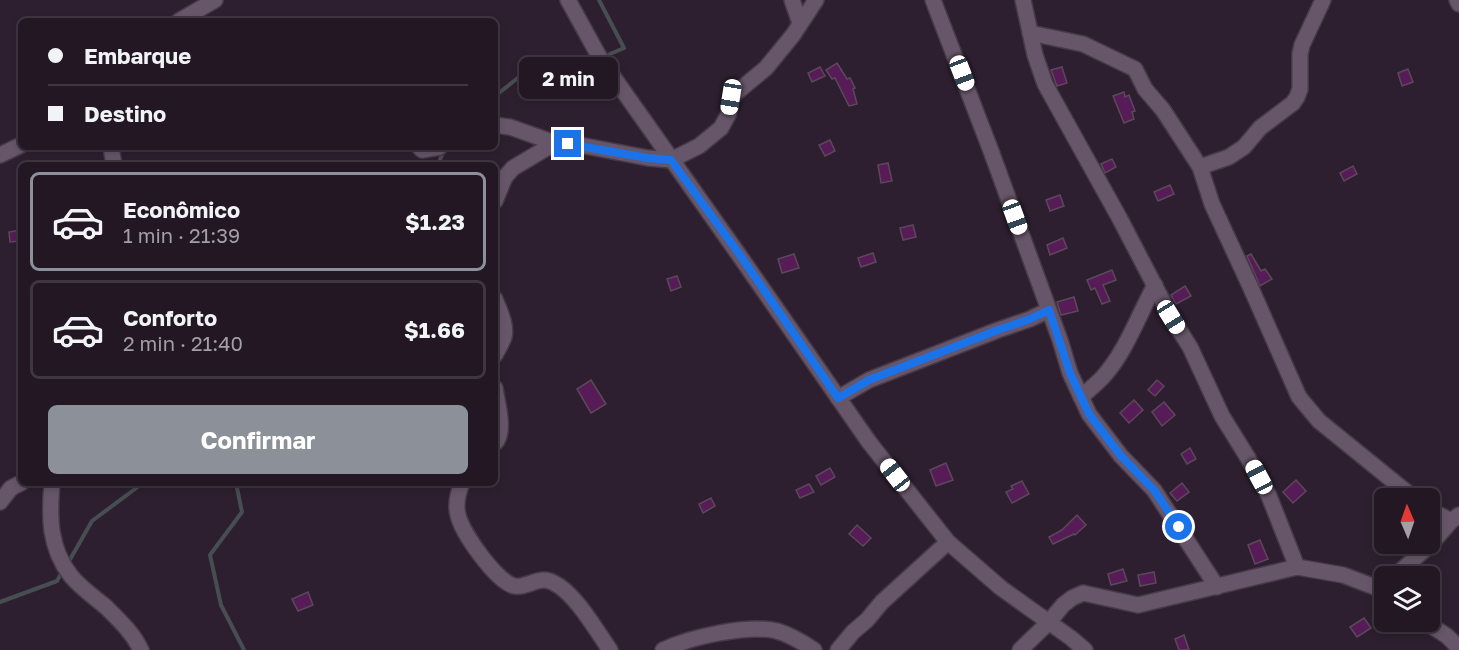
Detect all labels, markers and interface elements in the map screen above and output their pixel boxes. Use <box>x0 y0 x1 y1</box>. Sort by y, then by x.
text: Embarque <box>84 42 191 69</box>
car <box>947 53 977 93</box>
callout: 2 min <box>518 57 618 99</box>
text: 2 min <box>542 66 595 90</box>
car <box>719 78 743 116</box>
text: Destino <box>84 100 166 127</box>
route end <box>554 130 581 157</box>
icon: car <box>51 195 105 249</box>
text: Econômico <box>123 196 240 223</box>
car <box>1000 197 1030 237</box>
text: $1.23 <box>405 208 465 235</box>
text: 1 min · 21:39 <box>123 223 240 247</box>
car <box>1154 297 1188 337</box>
icon: car <box>51 303 105 357</box>
text: Conforto <box>123 304 217 331</box>
text: $1.66 <box>404 316 465 343</box>
text: 2 min · 21:40 <box>123 331 243 355</box>
button: Confirmar <box>48 405 468 474</box>
car <box>877 455 913 495</box>
car <box>1243 457 1275 497</box>
north arrow <box>1374 488 1440 554</box>
map controls <box>1374 488 1440 632</box>
route start <box>1165 513 1192 540</box>
button: layers <box>1374 566 1440 632</box>

